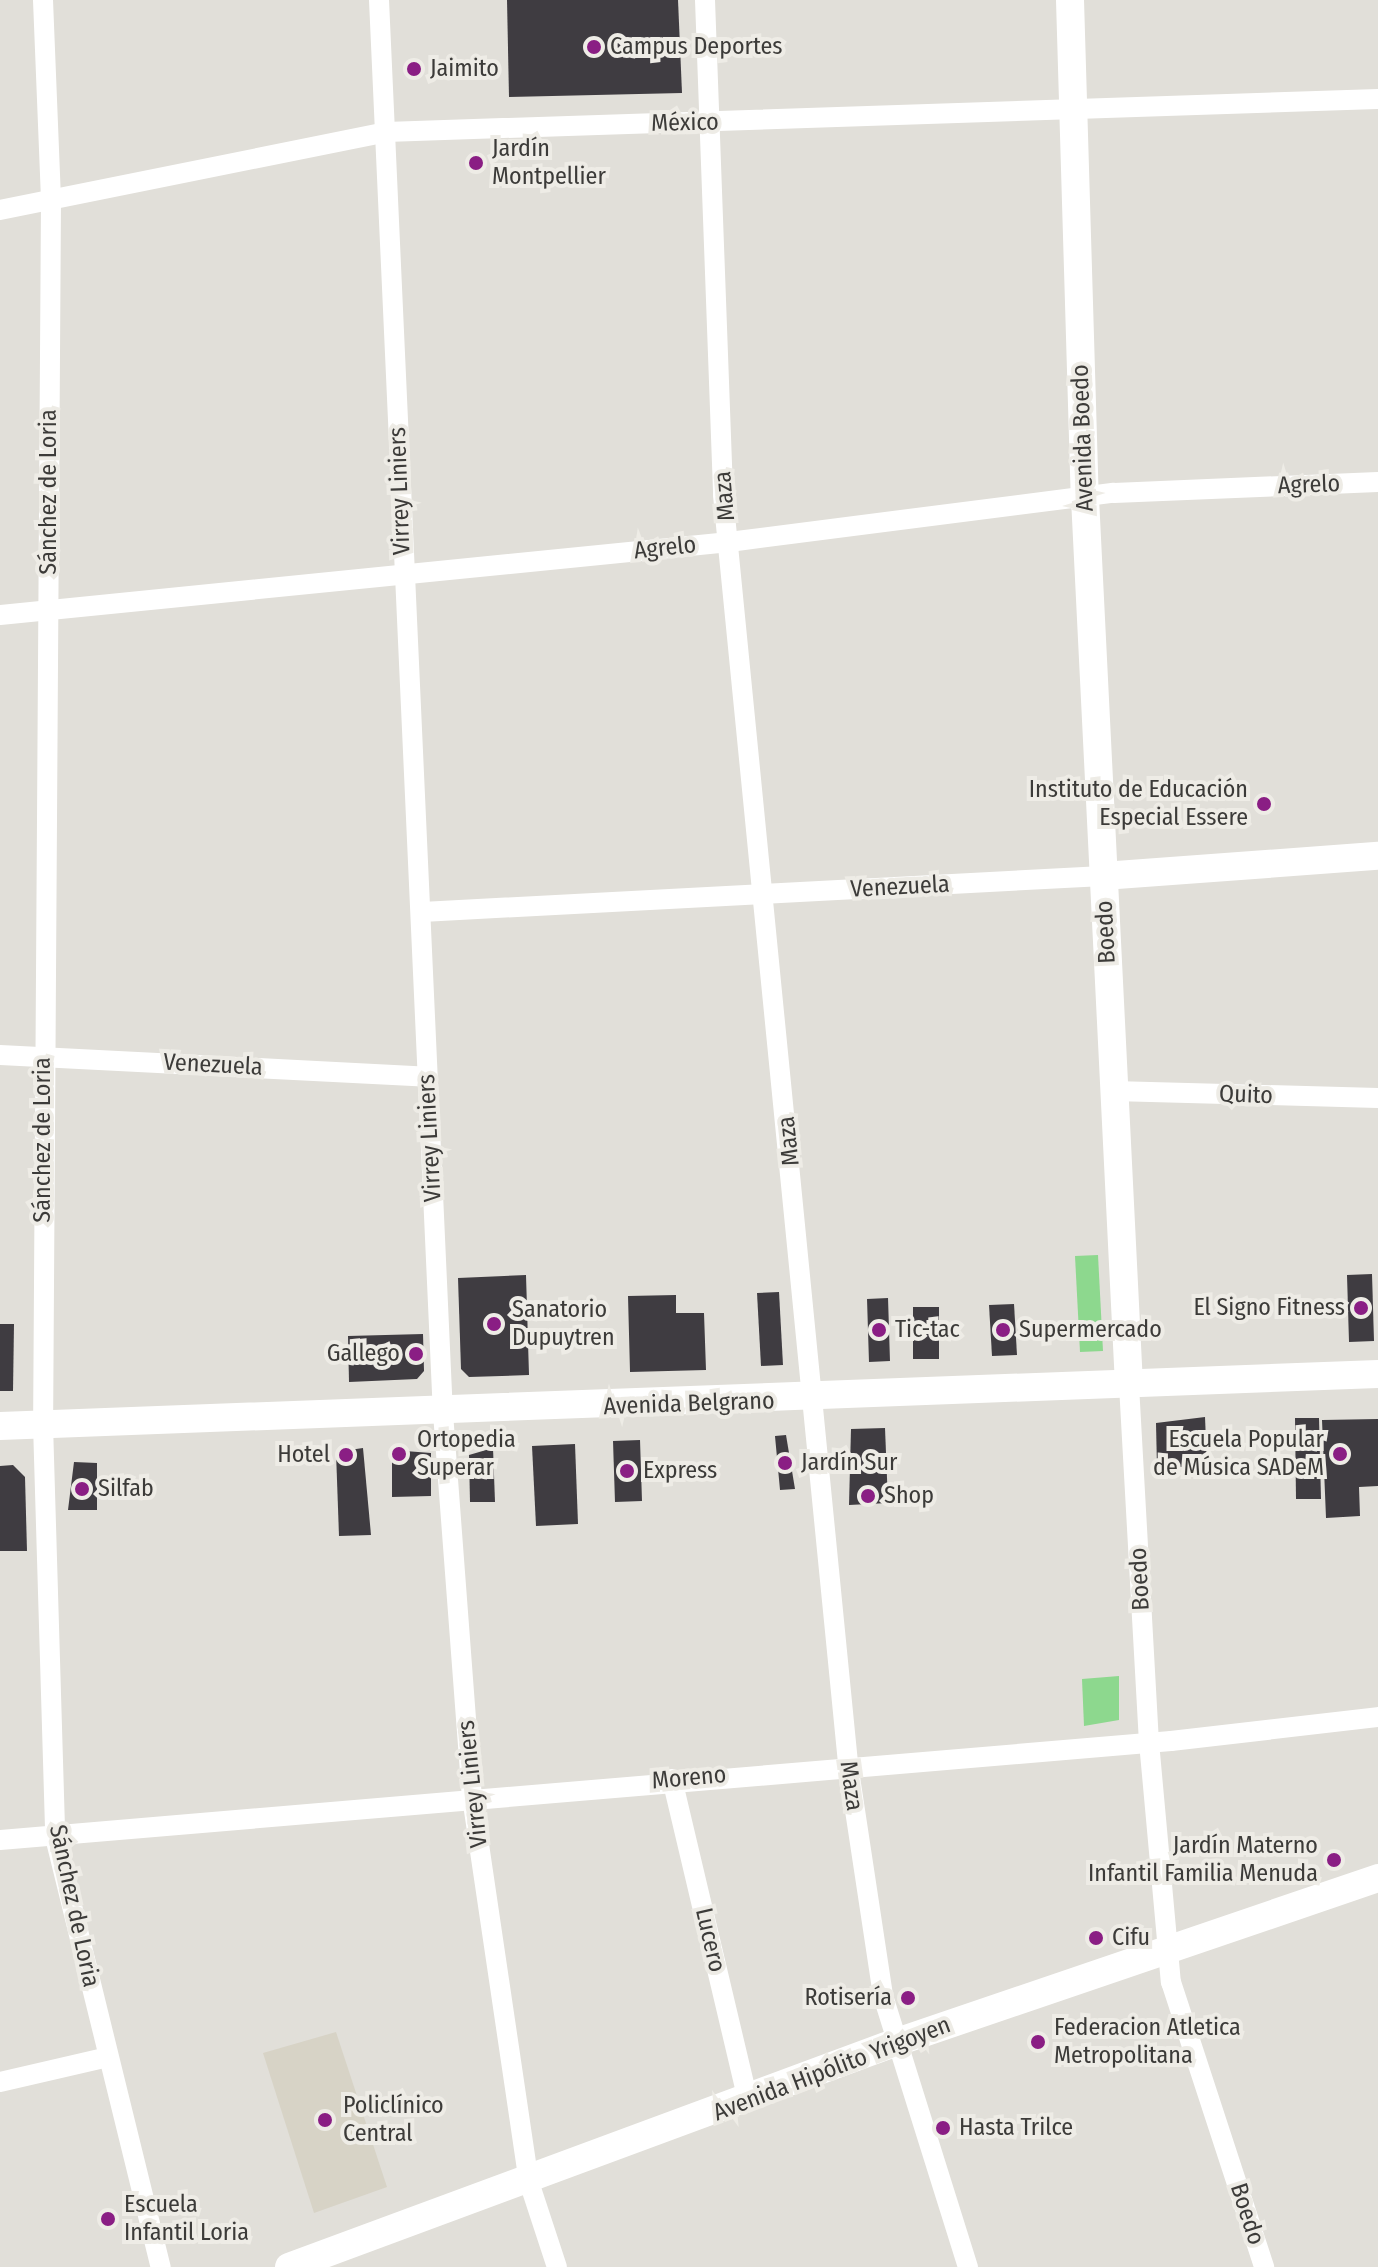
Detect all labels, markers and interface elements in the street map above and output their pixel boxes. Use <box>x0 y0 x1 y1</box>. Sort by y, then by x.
place label: Campus Deportes <box>610 33 783 61</box>
marker: Campus Deportes <box>585 38 603 56</box>
place label: Jaimito <box>430 55 499 83</box>
marker: Jaimito <box>405 60 423 78</box>
street label: México <box>651 108 719 138</box>
place label: Jardín Montpellier <box>492 135 606 191</box>
marker: Jardín Montpellier <box>467 154 485 172</box>
street label: Avenida Boedo <box>1066 364 1100 512</box>
street label: Sánchez de Loria <box>35 409 63 575</box>
street label: Virrey Liniers <box>383 427 417 555</box>
street label: Maza <box>708 470 742 522</box>
street label: Agrelo <box>1277 470 1341 500</box>
street label: Agrelo <box>633 530 697 566</box>
place label: Instituto de Educación Especial Essere <box>1029 776 1248 832</box>
marker: Instituto de Educación Especial Essere <box>1255 795 1273 813</box>
street label: Venezuela <box>850 870 950 904</box>
street label: Boedo <box>1090 900 1122 964</box>
street label: Venezuela <box>163 1048 263 1082</box>
street label: Sánchez de Loria <box>29 1057 57 1223</box>
street label: Virrey Liniers <box>412 1073 448 1203</box>
street label: Quito <box>1219 1080 1273 1110</box>
street label: Maza <box>772 1115 806 1167</box>
place label: El Signo Fitness <box>1193 1294 1345 1322</box>
place label: Sanatorio Dupuytren <box>512 1296 615 1352</box>
marker: El Signo Fitness <box>1352 1299 1370 1317</box>
marker: Sanatorio Dupuytren <box>483 1313 505 1335</box>
place label: Tic-tac <box>895 1316 960 1344</box>
place label: Supermercado <box>1019 1316 1162 1344</box>
marker: Tic-tac <box>870 1321 888 1339</box>
marker: Supermercado <box>994 1321 1012 1339</box>
place label: Gallego <box>327 1340 400 1368</box>
marker: Gallego <box>407 1345 425 1363</box>
street label: Avenida Belgrano <box>603 1387 775 1421</box>
place label: Ortopedia Superar <box>417 1426 516 1482</box>
place label: Escuela Popular de Música SADeM <box>1153 1426 1324 1482</box>
place label: Hotel <box>277 1441 330 1469</box>
marker: Ortopedia Superar <box>388 1443 410 1465</box>
marker: Escuela Popular de Música SADeM <box>1331 1445 1349 1463</box>
marker: Hotel <box>337 1446 355 1464</box>
place label: Jardín Sur <box>801 1449 897 1477</box>
marker: Jardín Sur <box>776 1454 794 1472</box>
place label: Express <box>643 1457 717 1485</box>
marker: Express <box>618 1462 636 1480</box>
place label: Silfab <box>98 1475 154 1503</box>
marker: Silfab <box>73 1480 91 1498</box>
place label: Shop <box>884 1482 934 1510</box>
marker: Shop <box>859 1487 877 1505</box>
street label: Boedo <box>1124 1547 1156 1611</box>
street label: Virrey Liniers <box>452 1719 494 1849</box>
street label: Maza <box>833 1759 869 1813</box>
street label: Moreno <box>651 1760 727 1796</box>
street label: Sánchez de Loria <box>43 1822 105 1990</box>
place label: Jardín Materno Infantil Familia Menuda <box>1088 1832 1318 1888</box>
marker: Jardín Materno Infantil Familia Menuda <box>1325 1851 1343 1869</box>
street label: Lucero <box>689 1905 731 1975</box>
place label: Cifu <box>1112 1924 1150 1952</box>
marker: Cifu <box>1087 1929 1105 1947</box>
place label: Rotisería <box>804 1984 892 2012</box>
marker: Rotisería <box>899 1989 917 2007</box>
street label: Avenida Hipólito Yrigoyen <box>709 2010 955 2128</box>
place label: Federacion Atletica Metropolitana <box>1054 2014 1241 2070</box>
marker: Federacion Atletica Metropolitana <box>1029 2033 1047 2051</box>
place label: Policlínico Central <box>343 2092 444 2148</box>
marker: Policlínico Central <box>314 2109 336 2131</box>
place label: Hasta Trilce <box>959 2114 1073 2142</box>
marker: Hasta Trilce <box>934 2119 952 2137</box>
street label: Boedo <box>1224 2180 1270 2248</box>
place label: Escuela Infantil Loria <box>124 2191 249 2247</box>
marker: Escuela Infantil Loria <box>99 2210 117 2228</box>

